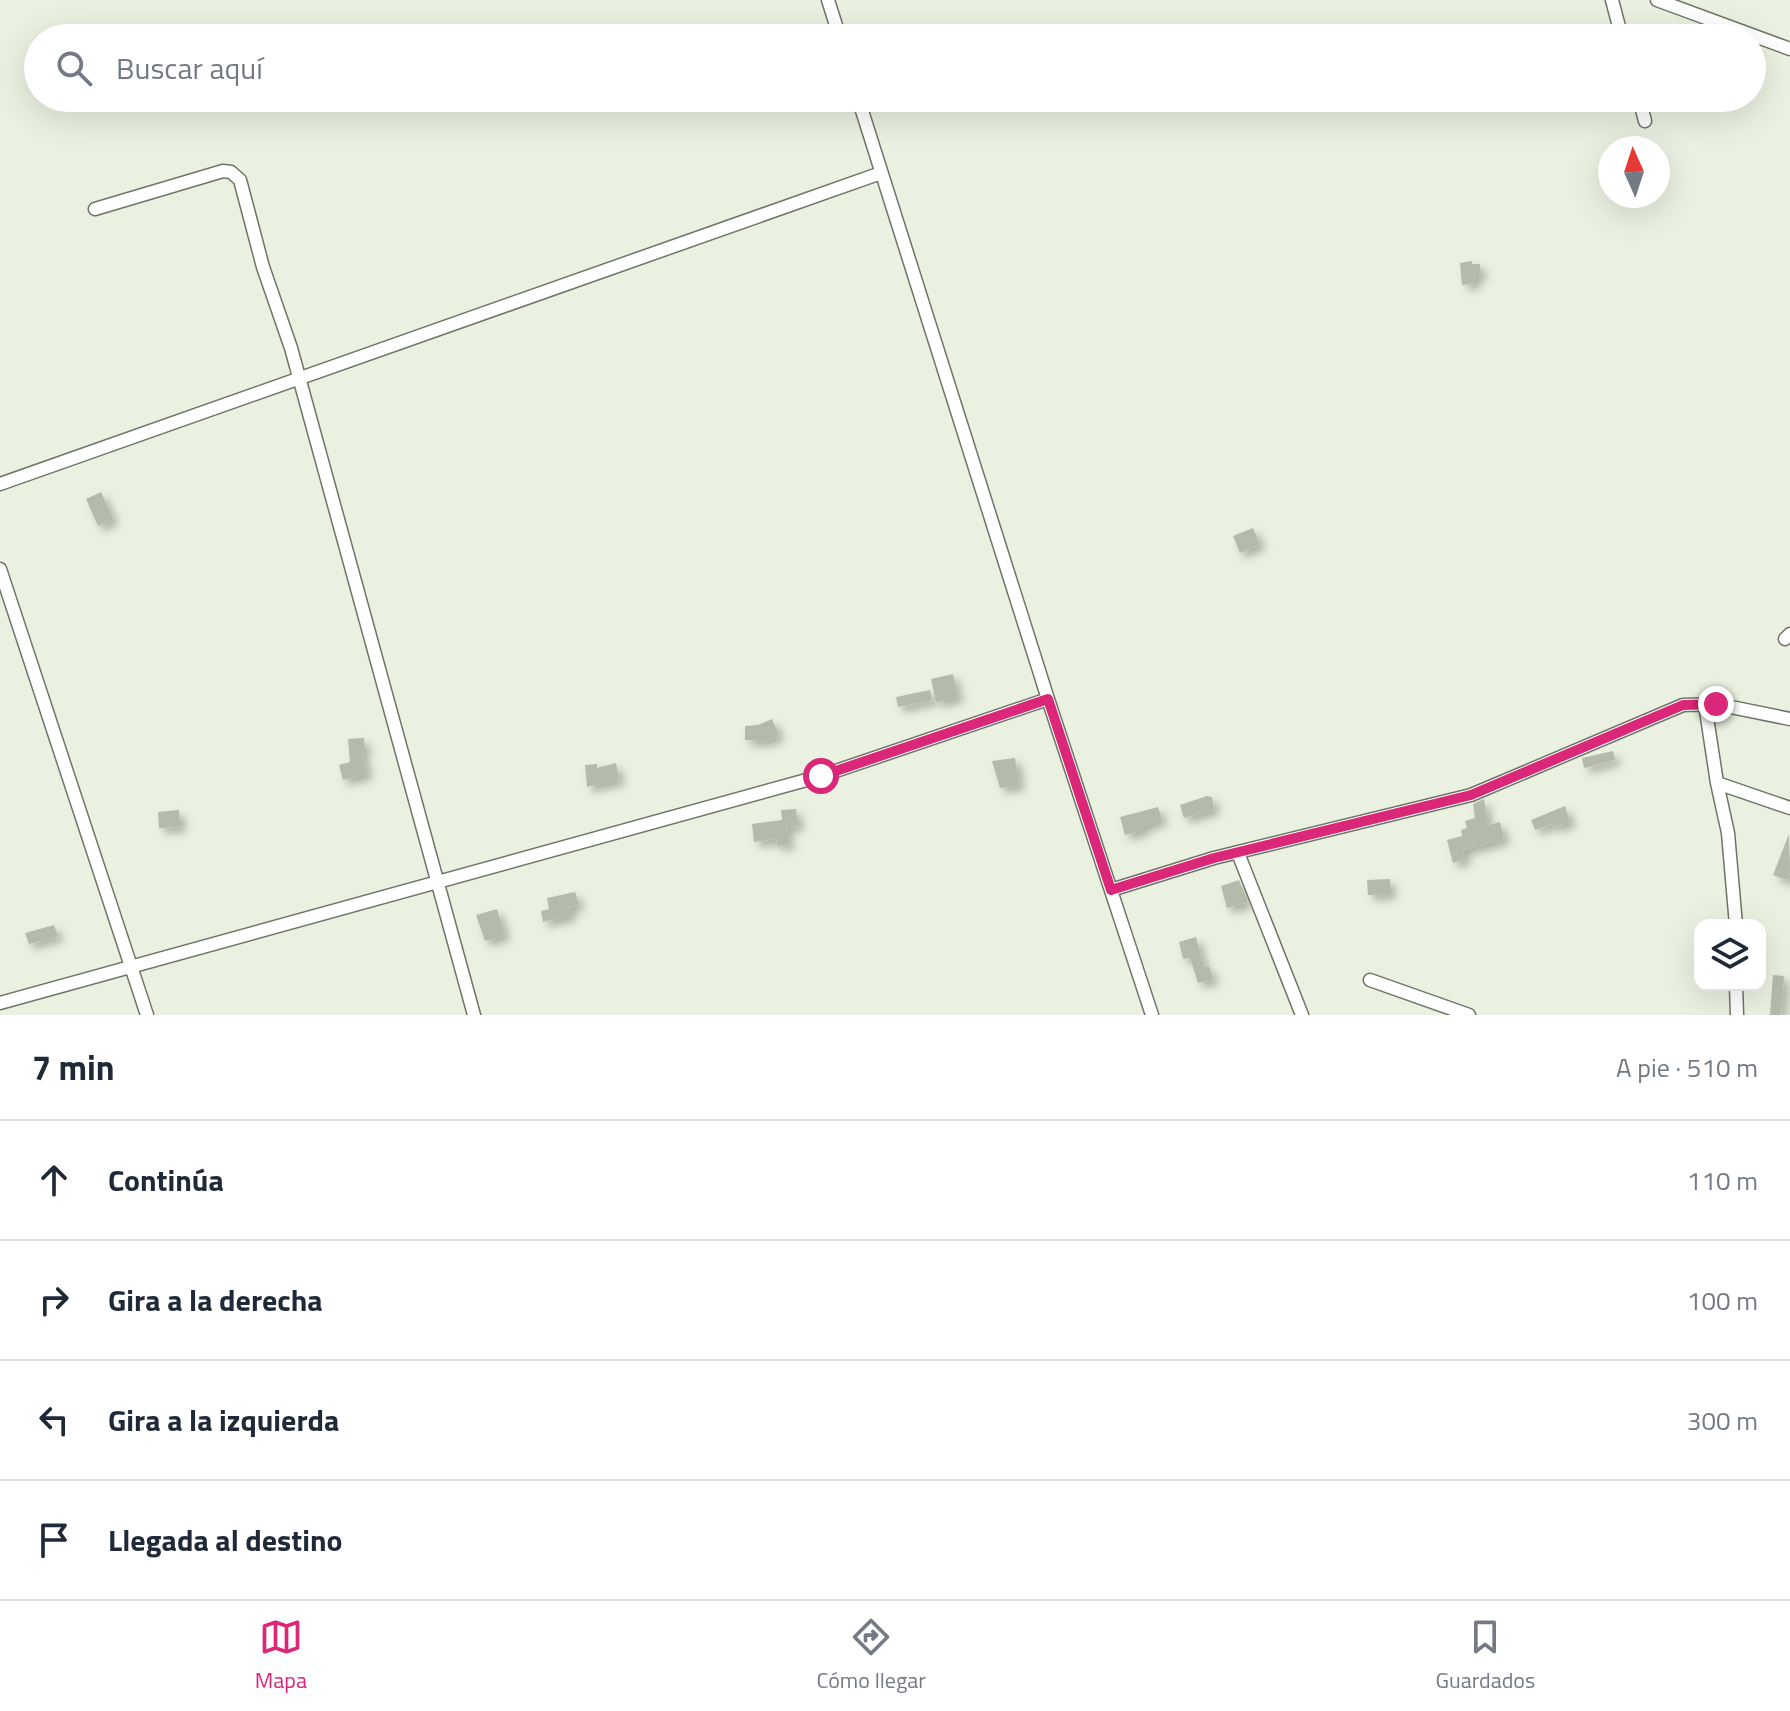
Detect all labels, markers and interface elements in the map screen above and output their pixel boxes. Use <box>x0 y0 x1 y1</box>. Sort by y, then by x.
search box <box>24 24 1766 112</box>
text: Buscar aquí <box>116 45 263 91</box>
icon: search <box>52 46 96 90</box>
north arrow <box>1598 136 1670 208</box>
route end <box>1698 686 1734 722</box>
route start <box>803 758 839 794</box>
map controls <box>1694 919 1766 991</box>
button: layers <box>1694 919 1766 991</box>
text: 7 min <box>32 1041 115 1093</box>
text: A pie · 510 m <box>1616 1048 1758 1087</box>
text: Continúa <box>108 1157 224 1203</box>
icon: ahead <box>32 1158 76 1202</box>
text: 110 m <box>1687 1161 1758 1200</box>
text: Gira a la derecha <box>108 1277 323 1323</box>
icon: right <box>32 1278 76 1322</box>
text: 100 m <box>1687 1281 1758 1320</box>
text: Gira a la izquierda <box>108 1397 339 1443</box>
icon: left <box>32 1398 76 1442</box>
text: 300 m <box>1687 1401 1758 1440</box>
text: Llegada al destino <box>108 1517 342 1563</box>
icon: arrive <box>32 1518 76 1562</box>
tab: Mapa <box>255 1615 307 1697</box>
tab: Cómo llegar <box>816 1615 926 1697</box>
tab: Guardados <box>1435 1615 1535 1697</box>

